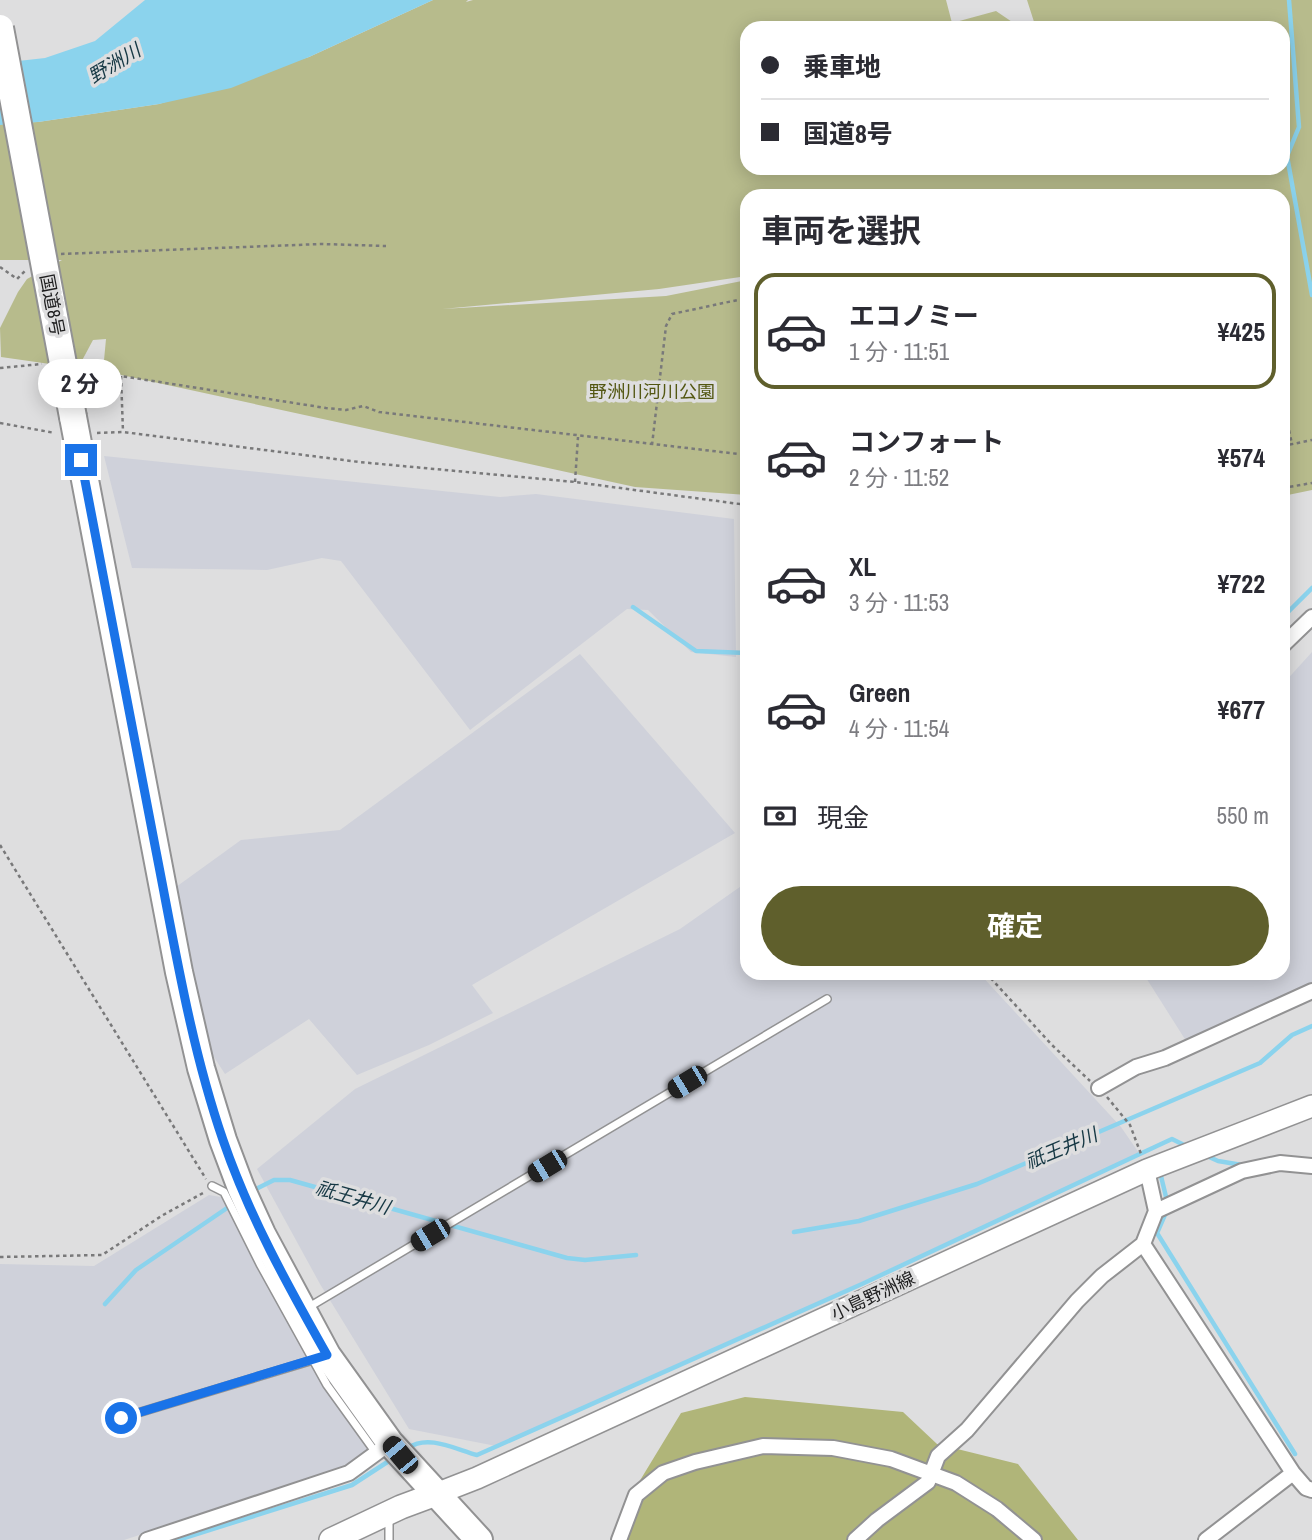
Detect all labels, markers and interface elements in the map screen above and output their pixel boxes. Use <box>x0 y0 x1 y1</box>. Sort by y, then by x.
water label: 野洲川 <box>83 36 147 89</box>
text: 乗車地 <box>803 49 881 84</box>
text: 国道8号 <box>803 116 893 151</box>
text: 車両を選択 <box>761 209 921 252</box>
street label: 国道8号 <box>34 272 71 338</box>
text: エコノミー <box>849 298 979 333</box>
icon: car <box>765 300 828 363</box>
text: ¥425 <box>1218 314 1265 349</box>
text: 1 分 · 11:51 <box>849 336 949 367</box>
callout: 2 分 <box>39 358 123 407</box>
text: 2 分 <box>61 368 99 399</box>
park label: 野洲川河川公園 <box>589 379 715 404</box>
text: コンフォート <box>849 424 1004 459</box>
icon: car <box>765 426 828 489</box>
text: ¥574 <box>1218 440 1265 475</box>
route end <box>65 444 97 476</box>
text: 2 分 · 11:52 <box>849 462 949 493</box>
text: XL <box>849 549 876 584</box>
icon: car <box>765 552 828 615</box>
text: ¥722 <box>1218 566 1265 601</box>
text: 3 分 · 11:53 <box>849 587 949 618</box>
text: Green <box>849 675 911 710</box>
icon: car <box>765 678 828 741</box>
text: ¥677 <box>1218 692 1265 727</box>
text: 4 分 · 11:54 <box>849 713 949 744</box>
icon: cash <box>761 797 799 835</box>
text: 現金 <box>817 800 869 835</box>
text: 550 m <box>1217 800 1269 831</box>
button: 確定 <box>761 886 1269 966</box>
car <box>664 1062 711 1102</box>
water label: 祇王井川 <box>1021 1120 1103 1175</box>
car <box>524 1146 571 1186</box>
water label: 祇王井川 <box>313 1174 395 1221</box>
car <box>407 1215 454 1255</box>
street label: 小島野洲線 <box>827 1265 919 1326</box>
route start <box>105 1402 137 1434</box>
car <box>379 1432 422 1478</box>

